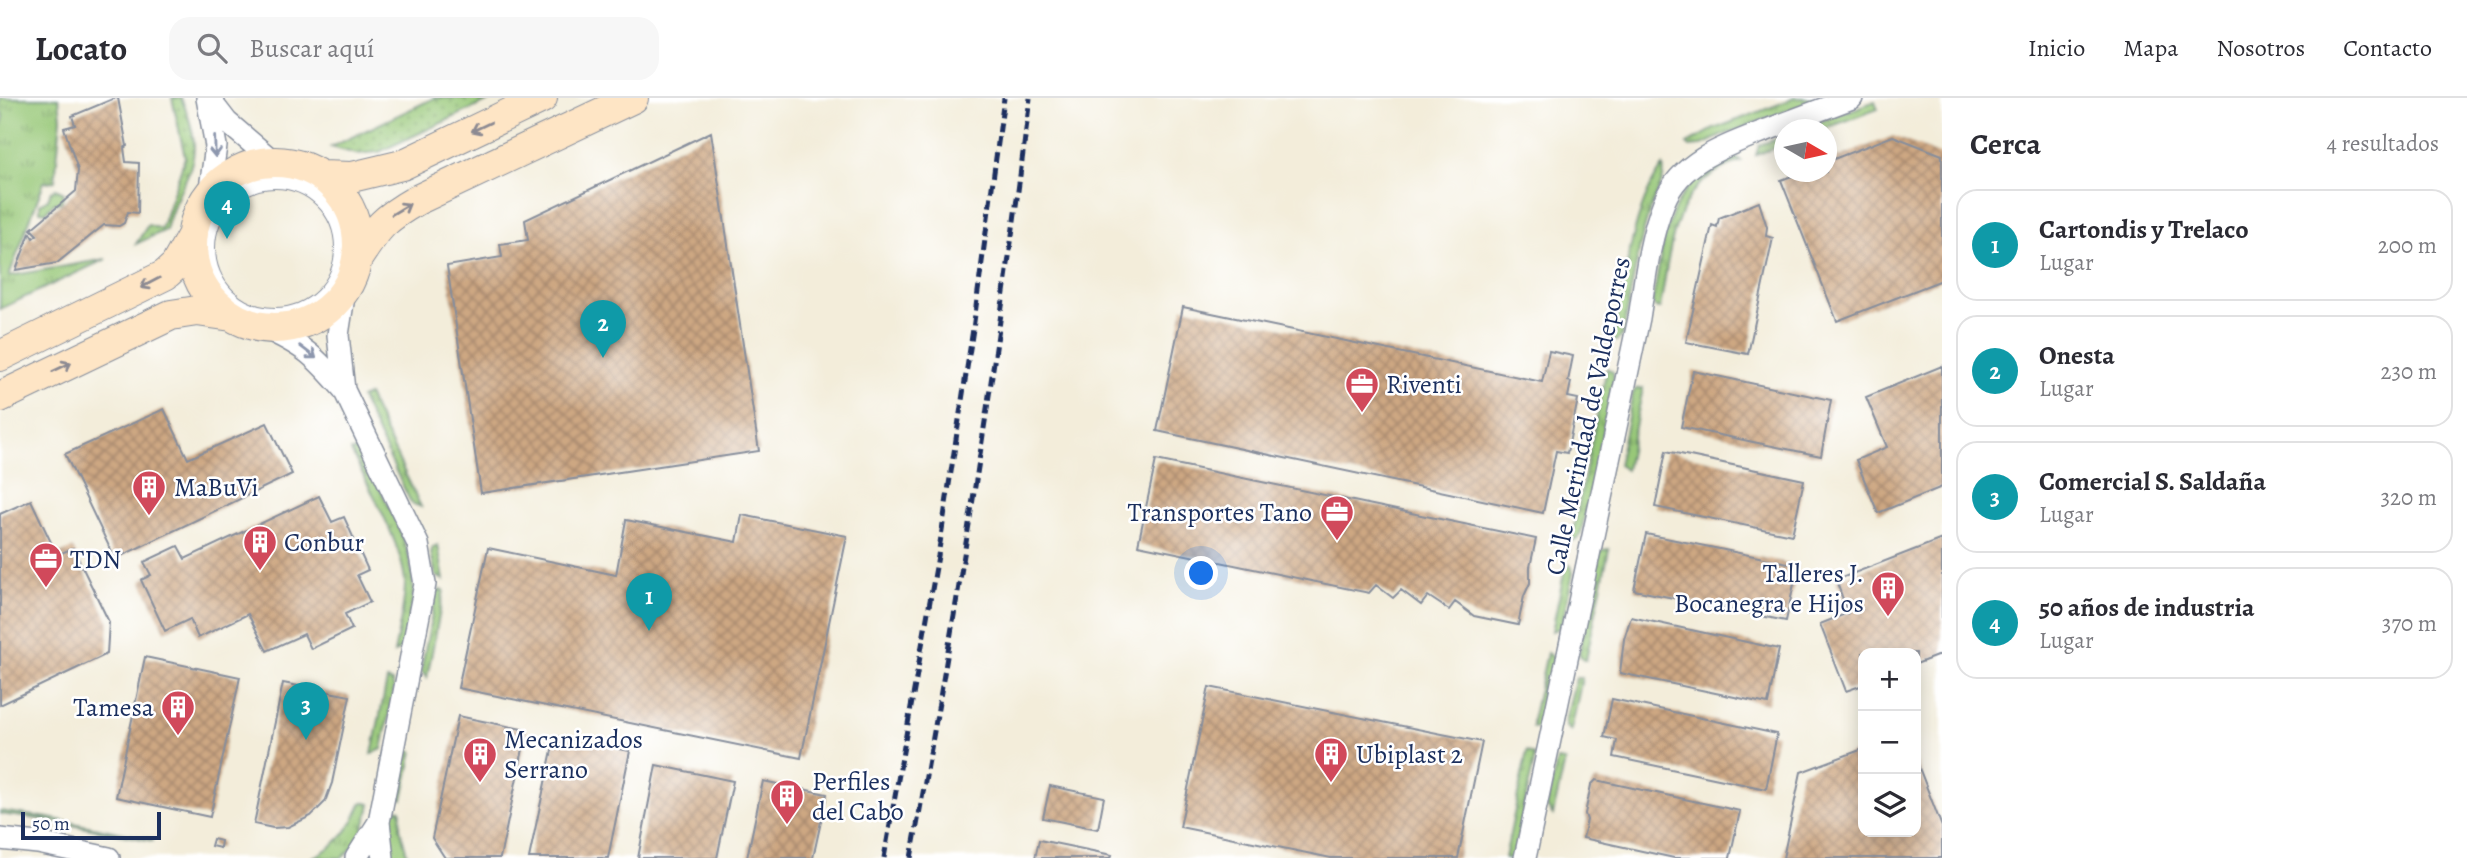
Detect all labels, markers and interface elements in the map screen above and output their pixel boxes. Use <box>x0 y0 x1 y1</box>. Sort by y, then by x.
search box <box>169 17 659 80</box>
text: Locato <box>35 26 127 71</box>
icon: search <box>193 29 231 67</box>
text: Buscar aquí <box>249 31 374 66</box>
text: Inicio <box>2028 32 2085 64</box>
text: Mapa <box>2123 32 2178 64</box>
text: Nosotros <box>2216 32 2305 64</box>
text: Contacto <box>2343 32 2432 64</box>
north arrow <box>1774 119 1837 182</box>
one-way arrow <box>471 121 492 135</box>
text: Cerca <box>1970 124 2041 164</box>
text: 4 resultados <box>2326 128 2439 159</box>
one-way arrow <box>209 135 222 158</box>
pin: 4 <box>204 181 250 239</box>
one-way arrow <box>391 202 411 216</box>
text: Cartondis y Trelaco <box>2039 212 2249 247</box>
text: 1 <box>1991 230 1999 261</box>
text: 200 m <box>2378 230 2437 261</box>
text: Lugar <box>2039 247 2094 278</box>
street label: Calle Merindad de Valdeporres <box>1537 254 1639 578</box>
one-way arrow <box>140 277 160 291</box>
pin: 2 <box>580 300 626 358</box>
text: Onesta <box>2039 338 2115 373</box>
one-way arrow <box>298 344 317 359</box>
text: 2 <box>1989 356 2001 387</box>
text: 230 m <box>2381 356 2437 387</box>
one-way arrow <box>51 360 72 374</box>
office icon: Riventi <box>1343 365 1381 414</box>
place label: Riventi <box>1386 367 1462 402</box>
text: Lugar <box>2039 373 2094 404</box>
text: Comercial S. Saldaña <box>2039 464 2266 499</box>
building icon: MaBuVi <box>130 468 168 517</box>
place label: MaBuVi <box>174 470 259 505</box>
text: 3 <box>1990 482 2000 513</box>
text: 320 m <box>2381 482 2437 513</box>
office icon: Transportes Tano <box>1318 493 1356 542</box>
place label: Transportes Tano <box>1127 495 1312 530</box>
text: Lugar <box>2039 499 2094 530</box>
building icon: Conbur <box>241 523 279 572</box>
place label: Conbur <box>284 525 364 560</box>
office icon: TDN <box>27 540 65 589</box>
place label: TDN <box>70 542 121 577</box>
your location <box>1184 556 1218 590</box>
place label: Talleres J. Bocanegra e Hijos <box>1674 556 1864 621</box>
building icon: Talleres J. Bocanegra e Hijos <box>1869 569 1907 618</box>
pin: 1 <box>626 573 672 631</box>
text: 50 años de industria <box>2039 590 2255 625</box>
text: 4 <box>1990 608 2000 639</box>
text: 370 m <box>2382 608 2437 639</box>
text: Lugar <box>2039 625 2094 656</box>
map controls <box>1858 648 1921 837</box>
button: + <box>1858 648 1921 711</box>
pin: 3 <box>283 682 329 740</box>
building icon: Tamesa <box>159 688 197 737</box>
place label: Tamesa <box>73 690 154 725</box>
button: − <box>1858 711 1921 774</box>
place label: Mecanizados Serrano <box>504 722 643 787</box>
building icon: Mecanizados Serrano <box>461 735 499 784</box>
building icon: Ubiplast 2 <box>1312 735 1350 784</box>
place label: Ubiplast 2 <box>1356 737 1463 772</box>
place label: Perfiles del Cabo <box>812 764 904 829</box>
button: layers <box>1858 774 1921 837</box>
building icon: Perfiles del Cabo <box>768 777 806 826</box>
scale bar <box>21 809 161 841</box>
text: 50 m <box>32 811 70 837</box>

